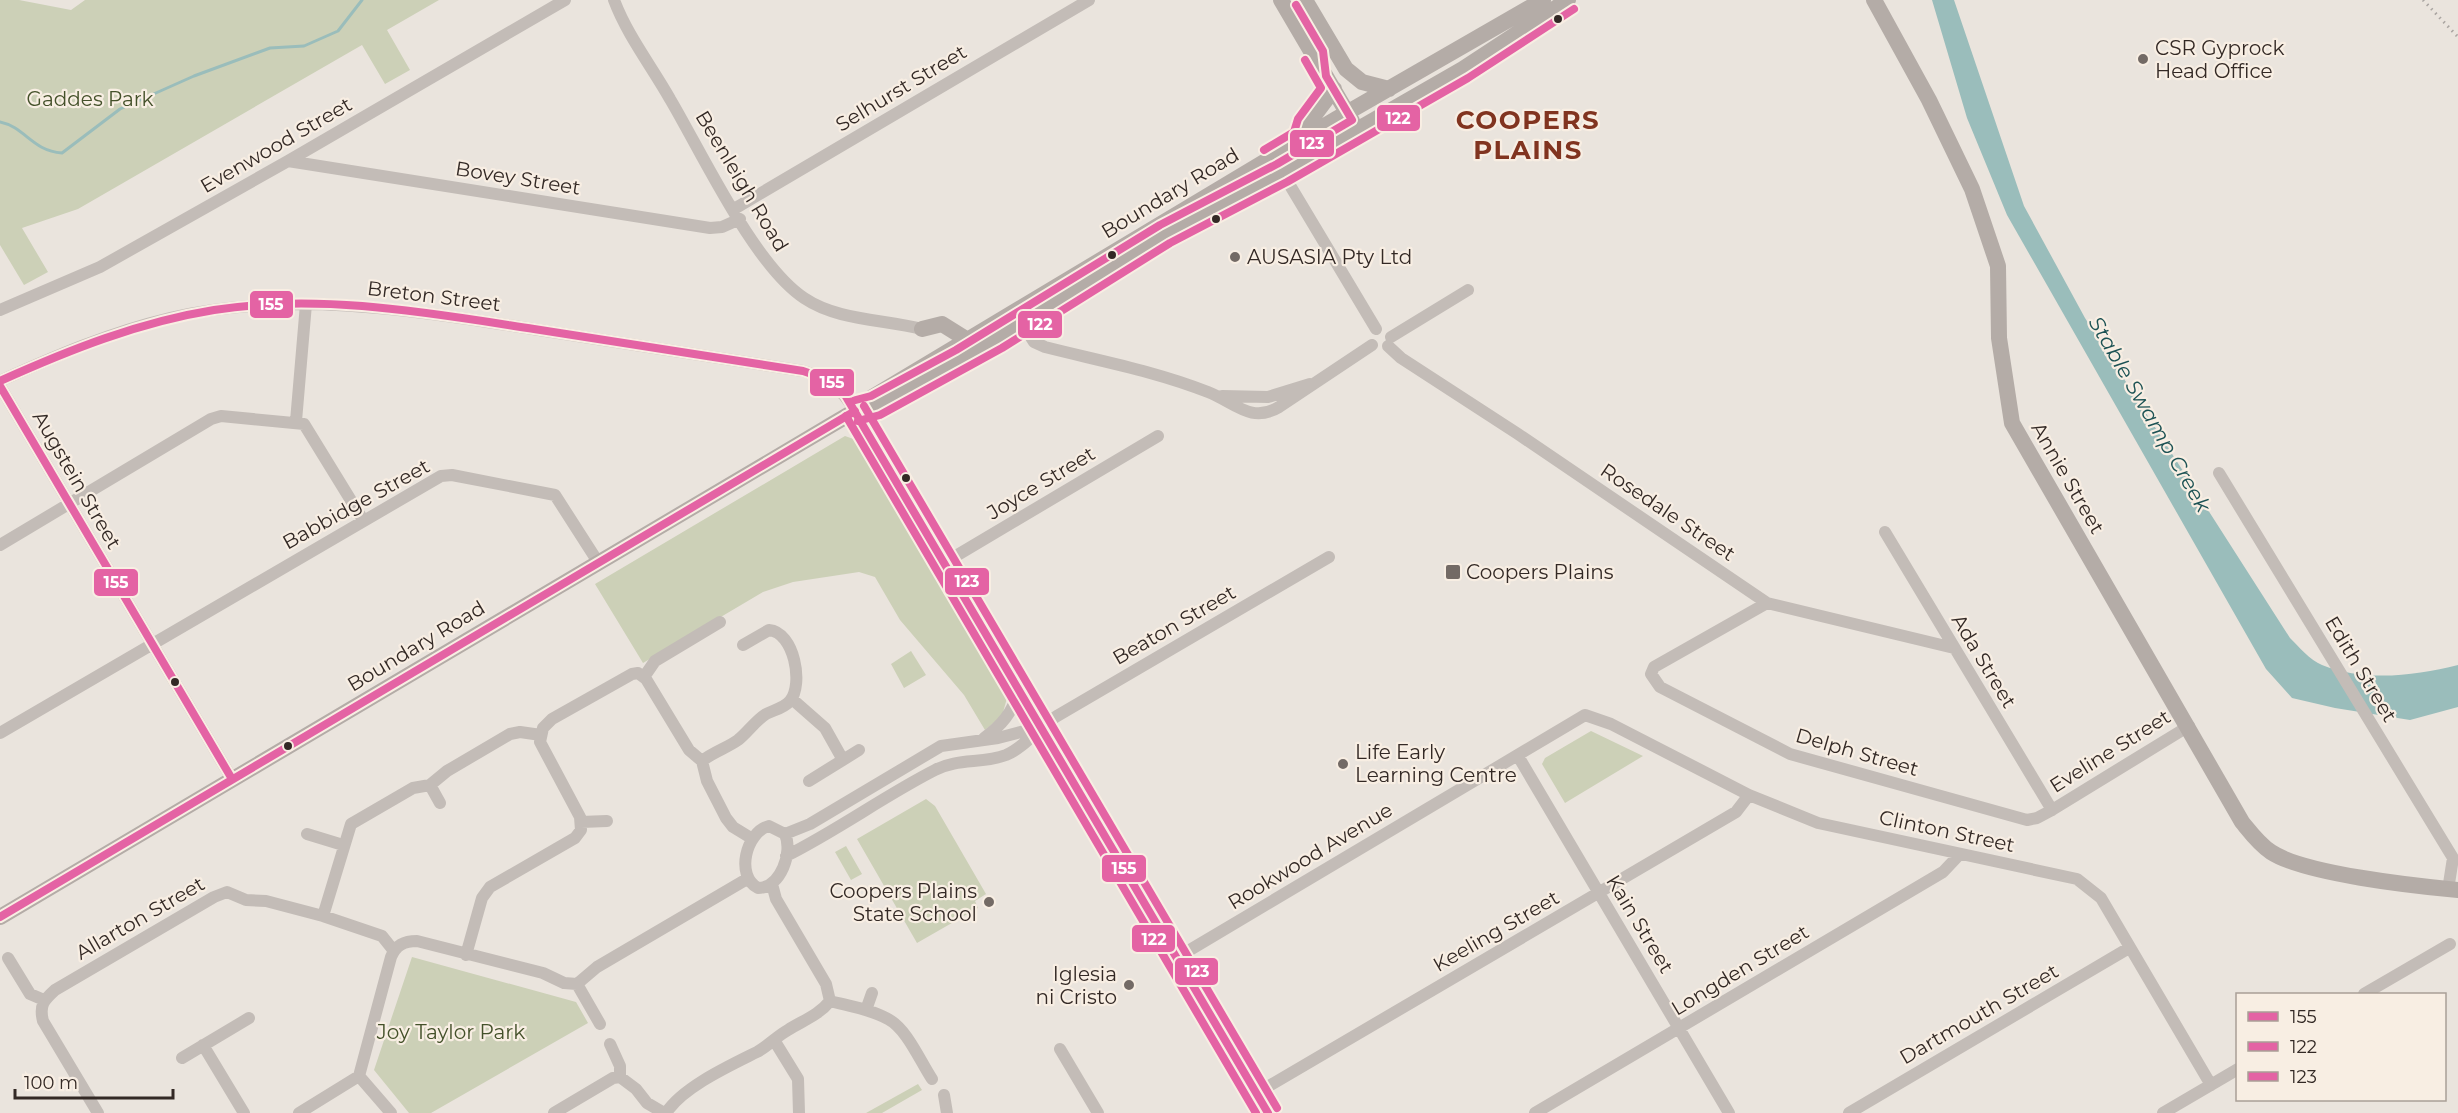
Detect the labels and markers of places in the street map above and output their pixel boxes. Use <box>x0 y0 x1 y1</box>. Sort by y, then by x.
unlabelled marker <box>1552 13 1564 25</box>
place label: CSR Gyprock Head Office <box>2155 36 2284 83</box>
marker: CSR Gyprock Head Office <box>2136 52 2150 66</box>
unlabelled marker <box>1210 213 1222 225</box>
place label: AUSASIA Pty Ltd <box>1247 245 1412 269</box>
unlabelled marker <box>1106 249 1118 261</box>
marker: AUSASIA Pty Ltd <box>1228 250 1242 264</box>
unlabelled marker <box>900 472 912 484</box>
place label: Coopers Plains <box>1466 560 1614 584</box>
marker: Coopers Plains <box>1444 563 1462 581</box>
unlabelled marker <box>169 676 181 688</box>
unlabelled marker <box>282 740 294 752</box>
place label: Life Early Learning Centre <box>1355 740 1517 787</box>
marker: Life Early Learning Centre <box>1336 757 1350 771</box>
place label: Coopers Plains State School <box>829 879 977 926</box>
marker: Coopers Plains State School <box>982 895 996 909</box>
place label: Iglesia ni Cristo <box>1035 962 1117 1009</box>
marker: Iglesia ni Cristo <box>1122 978 1136 992</box>

